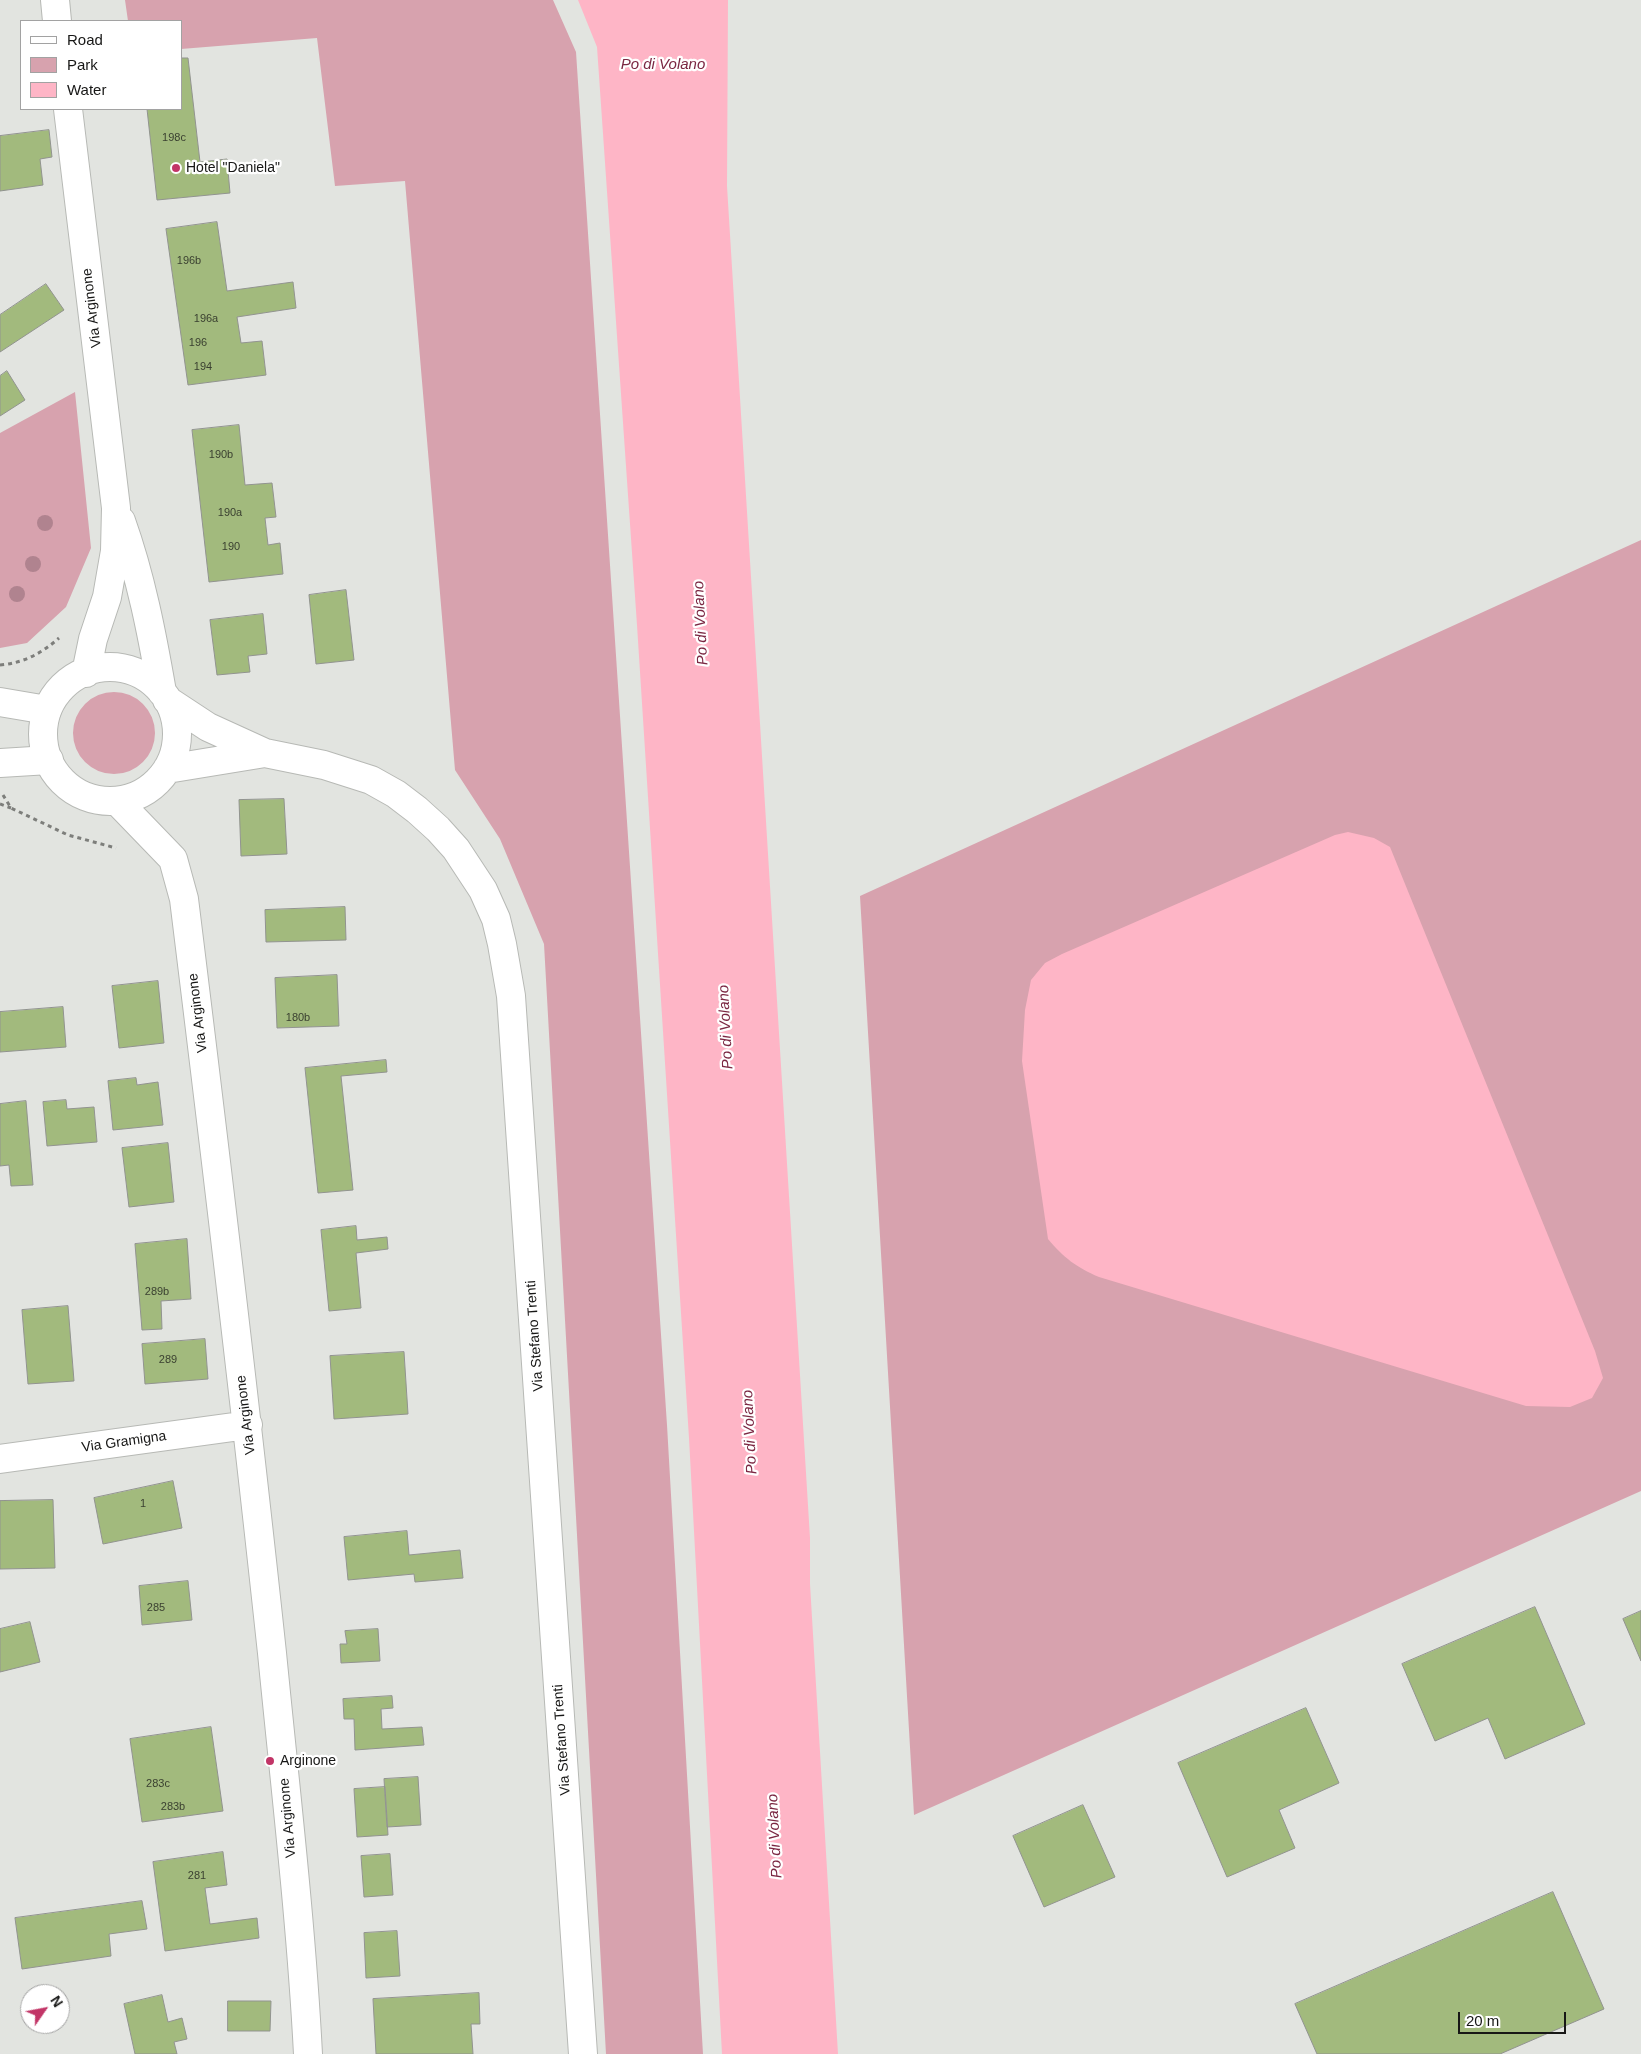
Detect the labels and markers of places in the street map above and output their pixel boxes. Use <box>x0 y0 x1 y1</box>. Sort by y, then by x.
place label: Hotel "Daniela" <box>186 160 280 176</box>
marker: Hotel "Daniela" <box>170 162 182 174</box>
place label: Arginone <box>280 1753 336 1769</box>
marker: Arginone <box>264 1755 276 1767</box>

